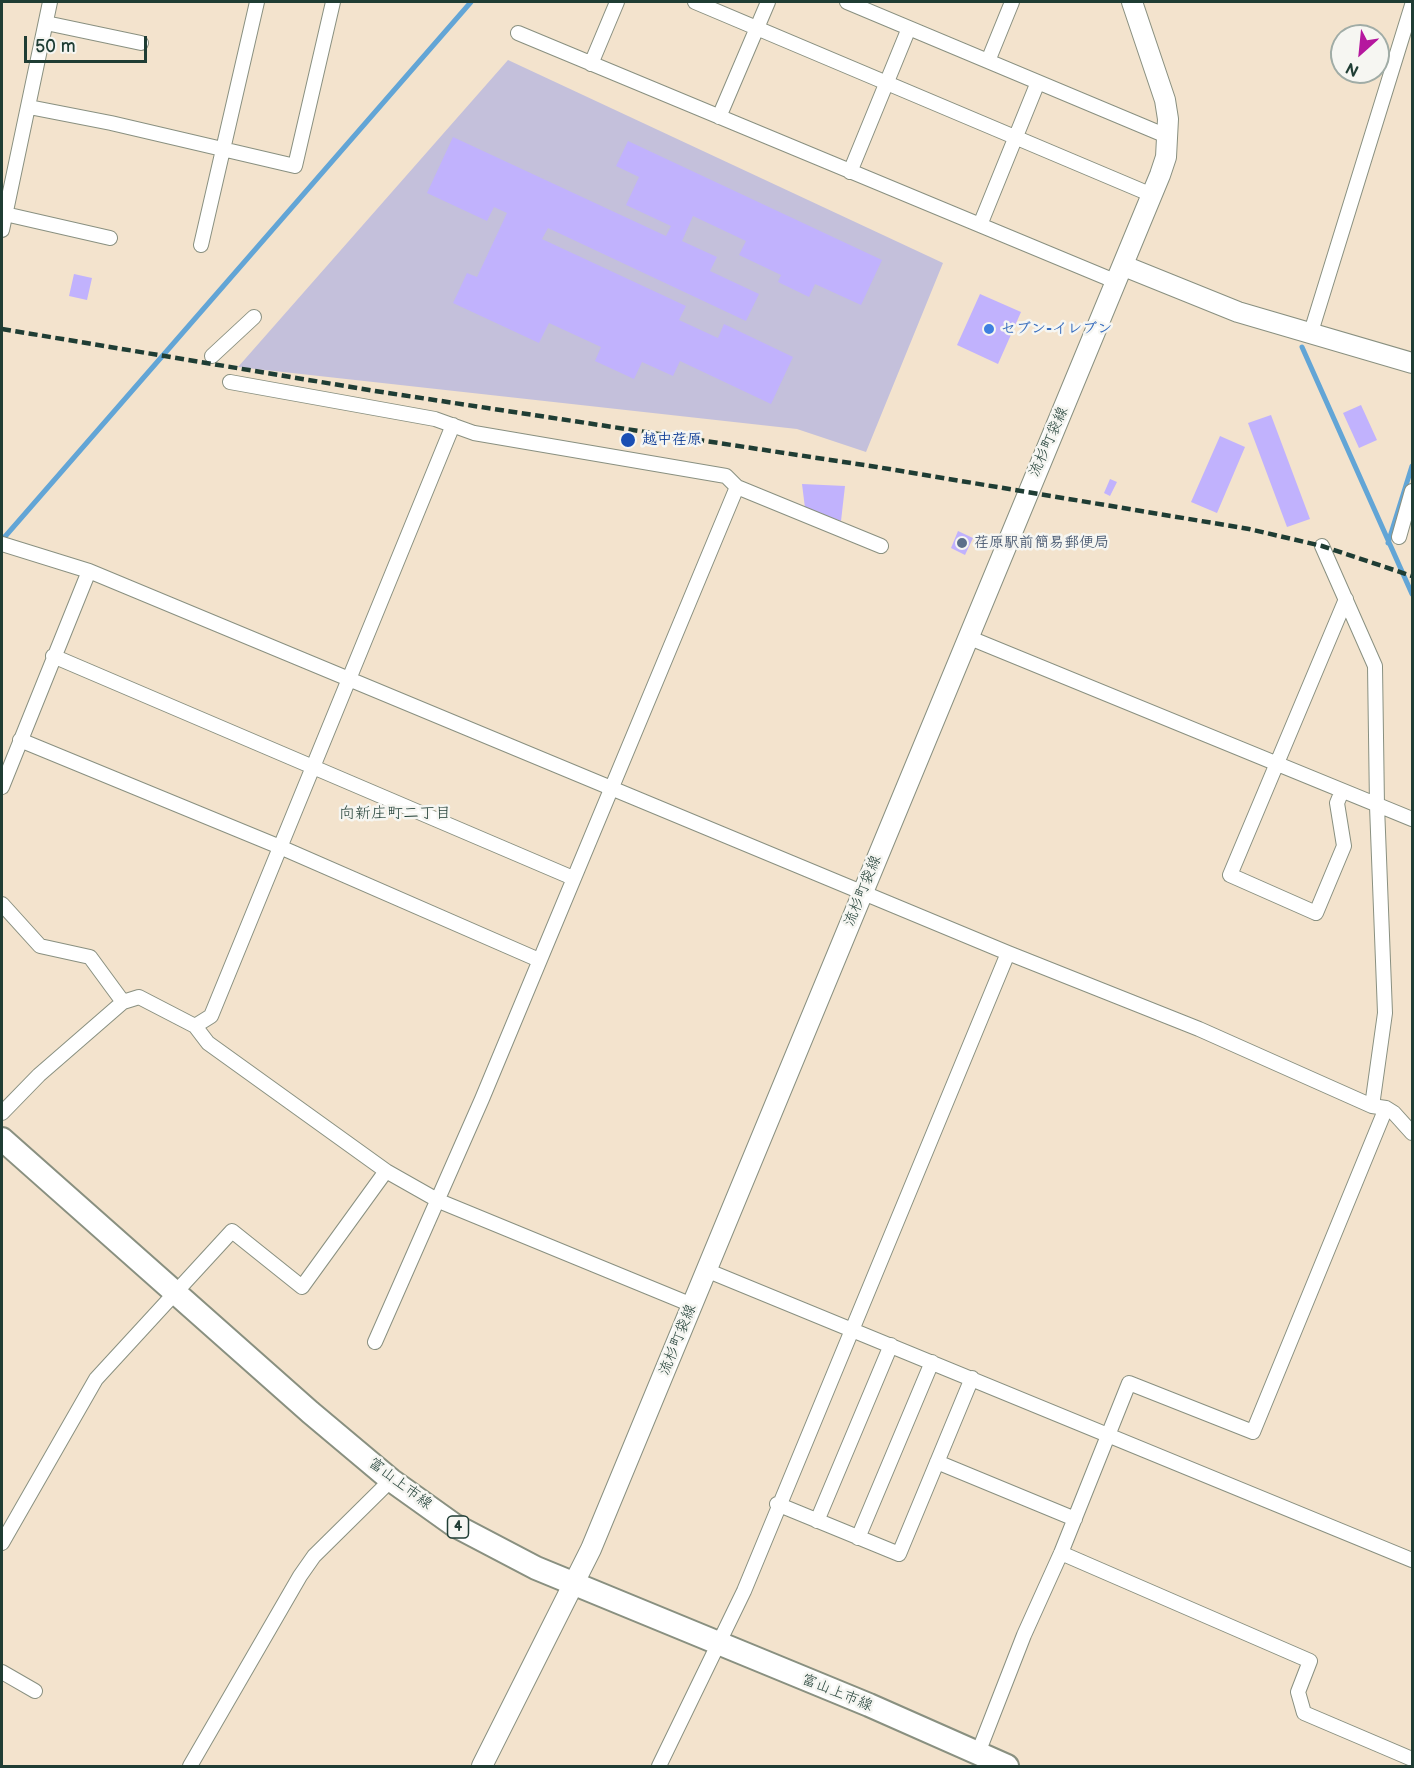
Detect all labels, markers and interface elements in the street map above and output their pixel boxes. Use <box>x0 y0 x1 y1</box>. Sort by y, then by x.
scale bar <box>27 24 150 62</box>
north arrow <box>1330 24 1390 84</box>
text: 50 m <box>35 36 76 57</box>
text: N <box>1343 58 1362 80</box>
place label: セブン-イレブン <box>1001 320 1112 338</box>
marker: セブン-イレブン <box>982 322 996 336</box>
street label: 流杉町袋線 <box>1026 404 1072 480</box>
marker: 越中荏原 <box>619 431 637 449</box>
place label: 越中荏原 <box>642 431 702 449</box>
place label: 荏原駅前簡易郵便局 <box>974 534 1109 552</box>
marker: 荏原駅前簡易郵便局 <box>955 536 969 550</box>
district label: 向新庄町二丁目 <box>339 804 451 824</box>
street label: 流杉町袋線 <box>841 853 885 929</box>
street label: 流杉町袋線 <box>656 1302 700 1378</box>
street label: 富山上市線 <box>365 1454 435 1514</box>
road number: 4 <box>448 1516 468 1538</box>
street label: 富山上市線 <box>799 1671 875 1715</box>

